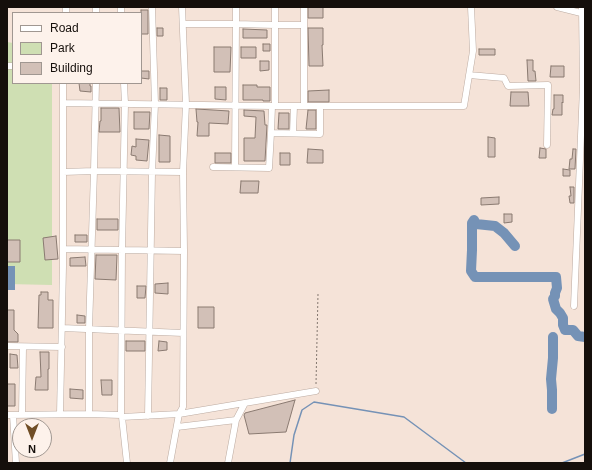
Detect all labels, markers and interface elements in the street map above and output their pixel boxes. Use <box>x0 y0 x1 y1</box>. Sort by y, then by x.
legend <box>12 12 142 84</box>
text: Road <box>50 21 79 35</box>
text: Park <box>50 41 75 55</box>
text: Building <box>50 61 93 75</box>
north arrow <box>12 418 52 458</box>
text: N <box>28 443 36 455</box>

